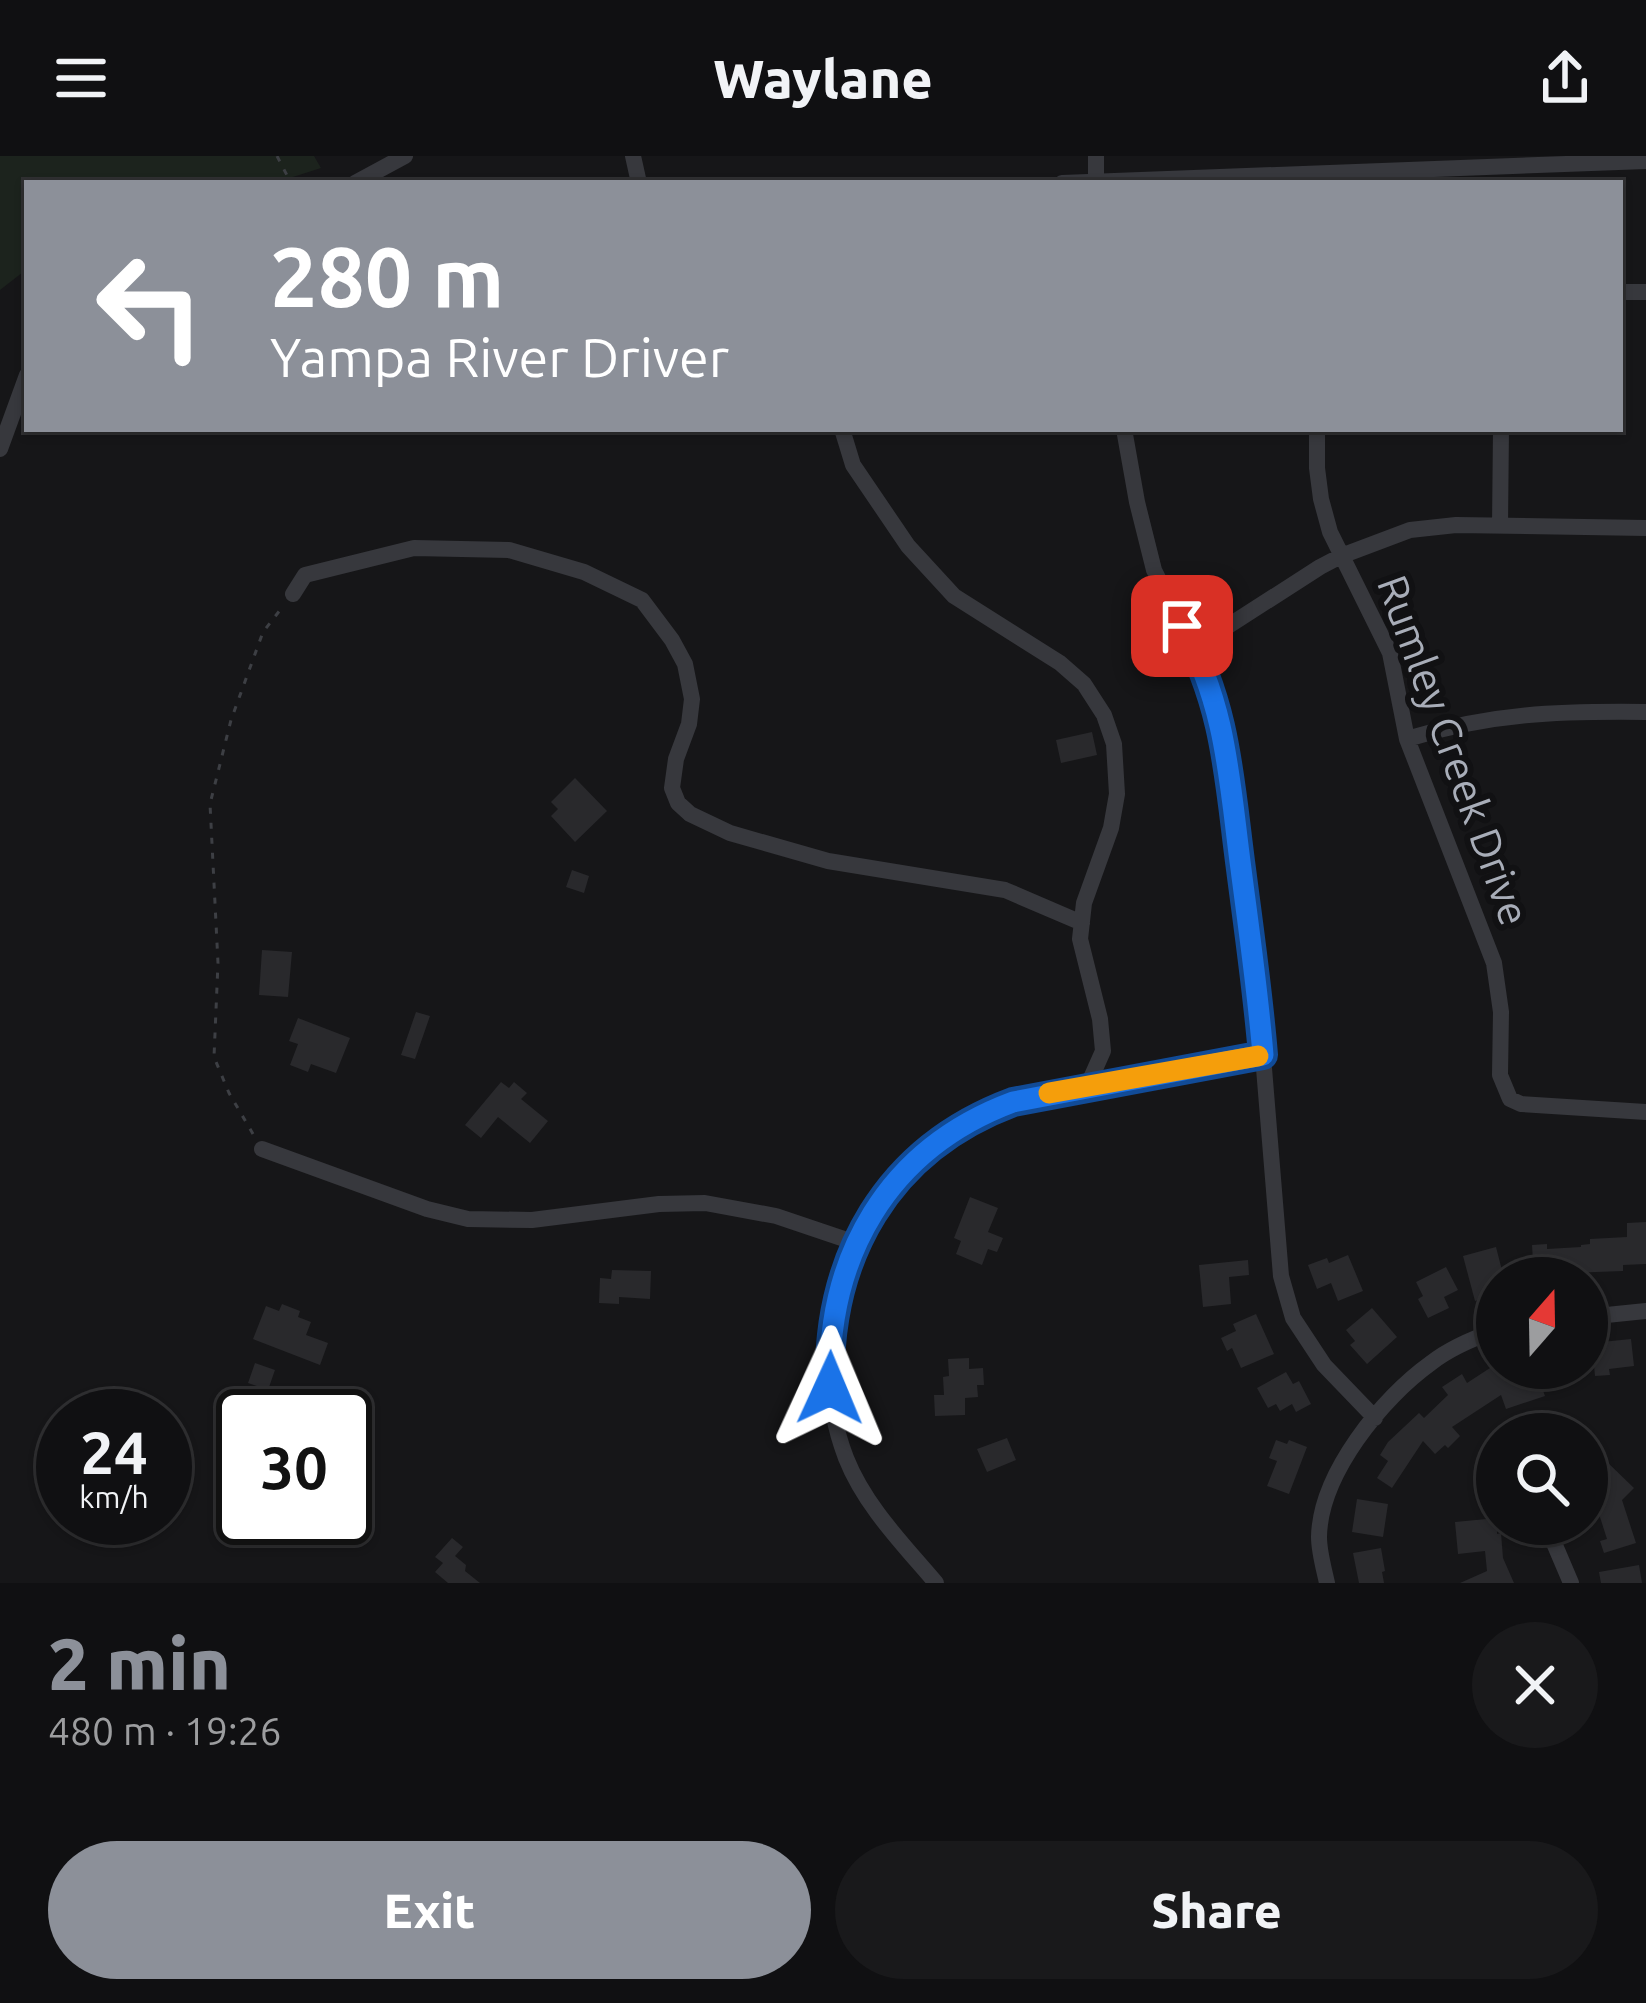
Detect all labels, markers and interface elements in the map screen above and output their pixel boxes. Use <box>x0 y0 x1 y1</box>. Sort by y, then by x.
icon: menu <box>48 45 114 111</box>
icon: share <box>1532 45 1598 111</box>
text: Waylane <box>713 48 933 108</box>
icon: left <box>72 228 228 384</box>
text: 280 m <box>270 229 504 323</box>
text: Yampa River Driver <box>270 327 729 387</box>
street label: Rumley Creek Drive <box>1369 569 1539 931</box>
pin <box>1131 575 1233 677</box>
icon: arrive <box>1149 593 1215 659</box>
north arrow <box>1476 1257 1608 1389</box>
map controls <box>1476 1257 1608 1545</box>
position arrow <box>767 1325 893 1451</box>
speed limit sign: 30 <box>216 1389 372 1545</box>
button: search <box>1476 1413 1608 1545</box>
text: 24 <box>80 1418 148 1485</box>
text: km/h <box>79 1480 149 1514</box>
button: close <box>1472 1622 1598 1748</box>
text: 2 min <box>48 1623 231 1704</box>
text: 480 m · 19:26 <box>48 1709 282 1752</box>
button: Exit <box>48 1841 811 1979</box>
button: Share <box>835 1841 1598 1979</box>

